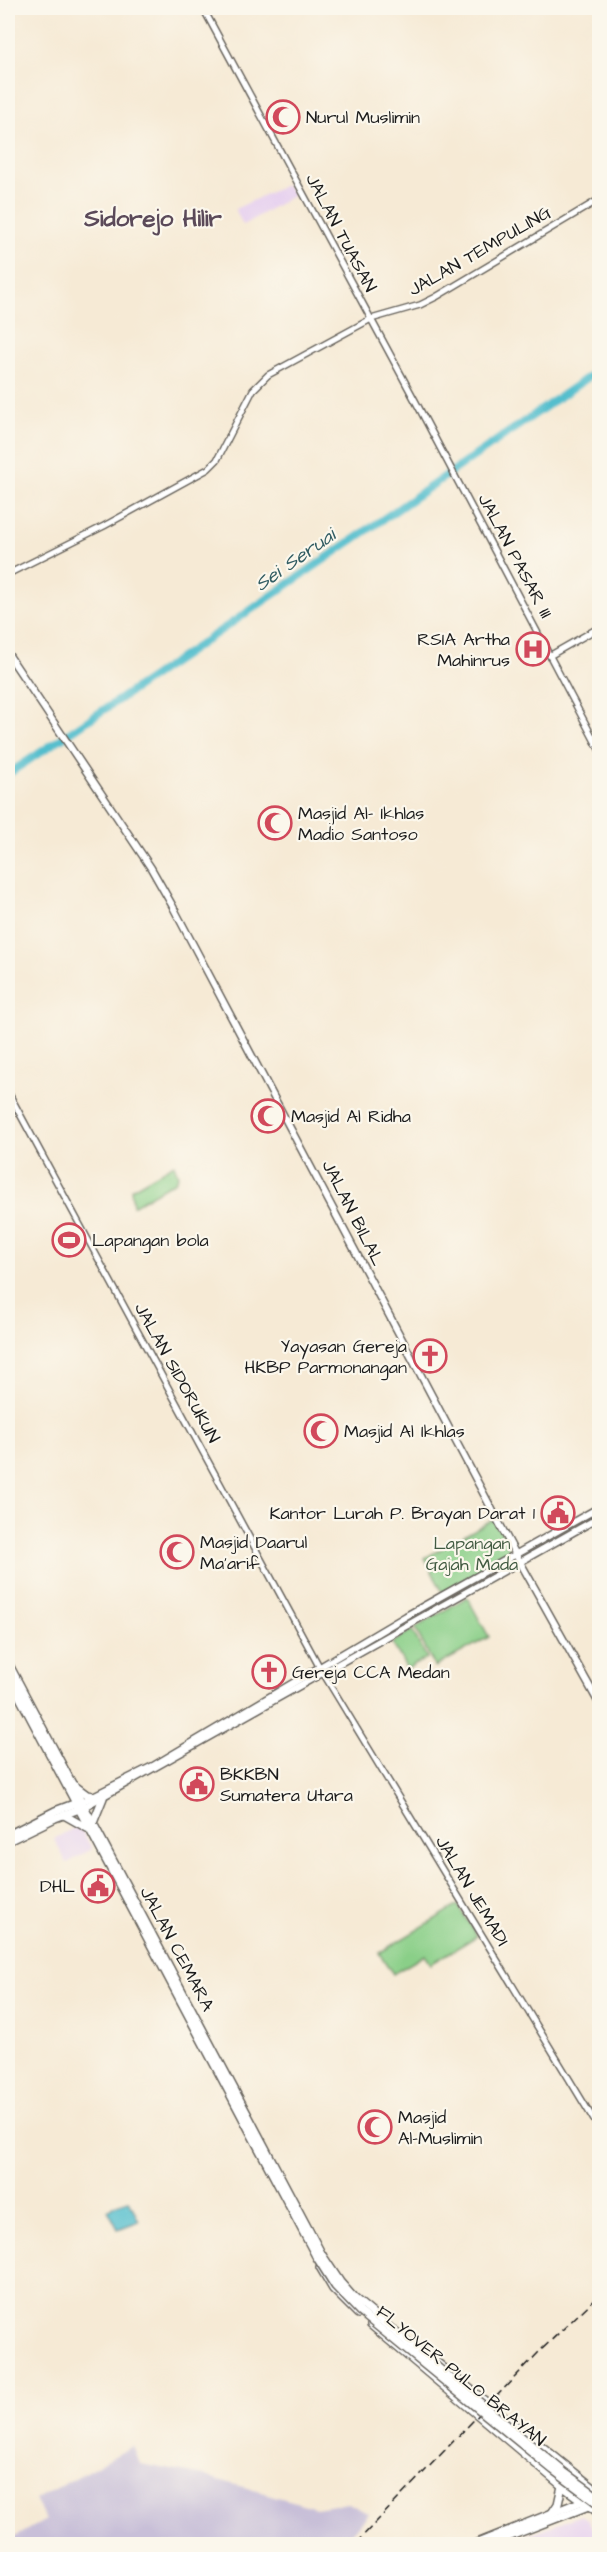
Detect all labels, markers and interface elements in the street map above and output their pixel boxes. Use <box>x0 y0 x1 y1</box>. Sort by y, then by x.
mosque icon: Nurul Muslimin <box>265 99 301 135</box>
place label: Nurul Muslimin <box>306 105 420 130</box>
street label: JALAN TUASAN <box>299 169 383 297</box>
street label: JALAN TEMPULING <box>404 200 556 302</box>
district label: Sidorejo Hilir <box>83 202 222 236</box>
street label: JALAN PASAR III <box>472 489 558 623</box>
water label: Sei Seruai <box>249 520 343 598</box>
place label: RSIA Artha Mahinrus <box>417 627 510 673</box>
hospital icon: RSIA Artha Mahinrus <box>515 631 551 667</box>
place label: Masjid Al- Ikhlas Madio Santoso <box>298 801 424 847</box>
mosque icon: Masjid Al- Ikhlas Madio Santoso <box>257 805 293 841</box>
mosque icon: Masjid Al Ridha <box>250 1098 286 1134</box>
place label: Masjid Al Ridha <box>291 1104 411 1129</box>
street label: JALAN BILAL <box>316 1156 391 1271</box>
sports icon: Lapangan bola <box>51 1222 87 1258</box>
place label: Lapangan bola <box>92 1228 209 1254</box>
street label: JALAN SIDORUKUN <box>128 1298 226 1448</box>
place label: Yayasan Gereja HKBP Parmonangan <box>244 1334 407 1381</box>
church icon: Yayasan Gereja HKBP Parmonangan <box>412 1338 448 1374</box>
mosque icon: Masjid Al Ikhlas <box>303 1413 339 1449</box>
place label: Masjid Al Ikhlas <box>344 1419 465 1444</box>
public building icon: Kantor Lurah P. Brayan Darat 1 <box>540 1495 576 1531</box>
place label: Kantor Lurah P. Brayan Darat 1 <box>270 1501 535 1527</box>
place label: Masjid Daarul Ma'arif <box>200 1530 308 1576</box>
park label: Lapangan Gajah Mada <box>426 1531 518 1577</box>
mosque icon: Masjid Daarul Ma'arif <box>159 1534 195 1570</box>
church icon: Gereja CCA Medan <box>251 1654 287 1690</box>
place label: Gereja CCA Medan <box>292 1660 450 1685</box>
place label: BKKBN Sumatera Utara <box>220 1762 353 1808</box>
public building icon: BKKBN Sumatera Utara <box>179 1766 215 1802</box>
street label: JALAN JEMADI <box>429 1831 515 1951</box>
public building icon: DHL <box>80 1868 116 1904</box>
place label: DHL <box>40 1874 76 1899</box>
street label: JALAN CEMARA <box>134 1882 221 2016</box>
place label: Masjid Al-Muslimin <box>398 2105 482 2151</box>
mosque icon: Masjid Al-Muslimin <box>357 2109 393 2145</box>
street label: FLYOVER PULO BRAYAN <box>371 2300 551 2452</box>

